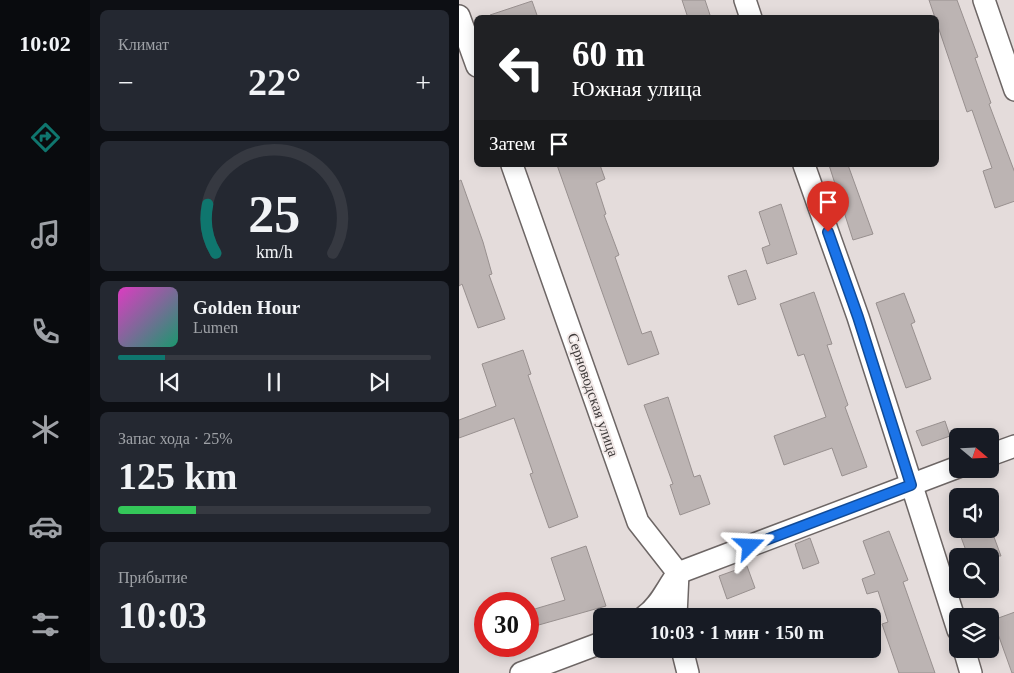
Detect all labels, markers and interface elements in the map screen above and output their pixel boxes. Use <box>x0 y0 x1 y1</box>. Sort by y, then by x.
text: 10:02 <box>19 31 71 56</box>
icon: left <box>489 35 554 100</box>
text: 60 m <box>572 35 645 74</box>
text: Климат <box>118 36 169 53</box>
text: 22° <box>248 61 301 103</box>
text: − <box>118 67 134 98</box>
text: + <box>415 67 431 98</box>
text: Южная улица <box>572 76 702 101</box>
icon: directions <box>28 120 63 155</box>
icon: arrive <box>545 130 573 158</box>
text: Затем <box>489 133 535 154</box>
pin <box>807 181 849 232</box>
text: 25 <box>249 186 301 243</box>
icon: arrive <box>814 188 842 216</box>
icon: music <box>28 217 63 252</box>
text: km/h <box>256 242 293 262</box>
text: Golden Hour <box>193 297 300 318</box>
icon: phone <box>28 314 63 349</box>
text: Lumen <box>193 319 238 336</box>
street label: Серноводская улица <box>564 331 622 459</box>
icon: previous <box>156 368 184 396</box>
icon: pause <box>260 368 288 396</box>
icon: next <box>365 368 393 396</box>
icon: climate <box>28 412 63 447</box>
north arrow <box>949 428 999 478</box>
map controls <box>949 428 999 658</box>
text: Запас хода · 25% <box>118 430 233 447</box>
text: 125 km <box>118 455 237 497</box>
button: sound <box>949 488 999 538</box>
icon: car <box>28 509 63 544</box>
position arrow <box>723 519 775 571</box>
button: search <box>949 548 999 598</box>
text: Прибытие <box>118 569 188 586</box>
speed limit sign: 30 <box>474 592 539 657</box>
text: 10:03 <box>118 594 207 636</box>
icon: filters <box>28 607 63 642</box>
button: layers <box>949 608 999 658</box>
text: 10:03 · 1 мин · 150 m <box>650 622 824 643</box>

